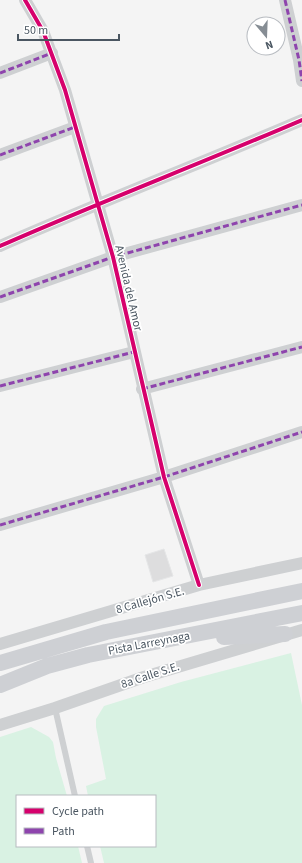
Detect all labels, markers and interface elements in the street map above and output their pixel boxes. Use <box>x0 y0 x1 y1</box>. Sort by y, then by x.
scale bar <box>18 16 119 42</box>
north arrow <box>246 16 286 56</box>
text: 50 m <box>24 22 48 39</box>
text: N <box>263 37 275 53</box>
street label: Avenida del Amor <box>110 243 147 334</box>
street label: 8 Callejón S.E. <box>114 583 186 618</box>
street label: Pista Larreynaga <box>107 627 191 660</box>
street label: 8a Calle S.E. <box>119 658 182 693</box>
legend <box>16 795 156 847</box>
text: Cycle path <box>52 803 104 820</box>
text: Path <box>52 823 75 840</box>

